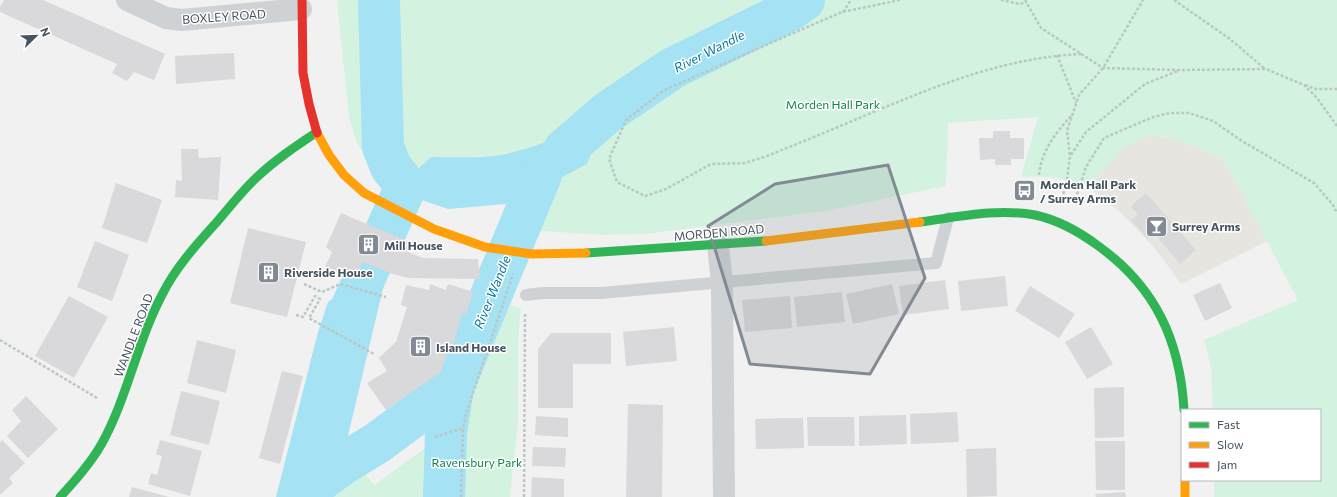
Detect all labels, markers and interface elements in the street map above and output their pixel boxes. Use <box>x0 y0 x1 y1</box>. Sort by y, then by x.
street label: BOXLEY ROAD <box>182 6 266 26</box>
north arrow <box>16 16 56 56</box>
text: N <box>38 26 53 38</box>
water label: River Wandle <box>671 26 747 76</box>
park label: Morden Hall Park <box>786 97 881 111</box>
place label: Morden Hall Park / Surrey Arms <box>1040 177 1136 205</box>
bus stop icon: Morden Hall Park / Surrey Arms <box>1012 178 1038 204</box>
bar icon: Surrey Arms <box>1143 213 1169 239</box>
place label: Surrey Arms <box>1172 219 1241 233</box>
street label: MORDEN ROAD <box>673 221 765 243</box>
building icon: Mill House <box>355 232 381 258</box>
place label: Mill House <box>384 238 443 252</box>
water label: River Wandle <box>470 253 514 331</box>
building icon: Riverside House <box>255 259 281 285</box>
place label: Riverside House <box>284 265 373 279</box>
street label: WANDLE ROAD <box>111 291 155 379</box>
building icon: Island House <box>407 334 433 360</box>
place label: Island House <box>436 340 506 354</box>
legend <box>1181 409 1321 481</box>
text: Fast <box>1217 417 1240 431</box>
text: Slow <box>1217 437 1244 451</box>
park label: Ravensbury Park <box>432 455 523 469</box>
text: Jam <box>1217 457 1237 472</box>

